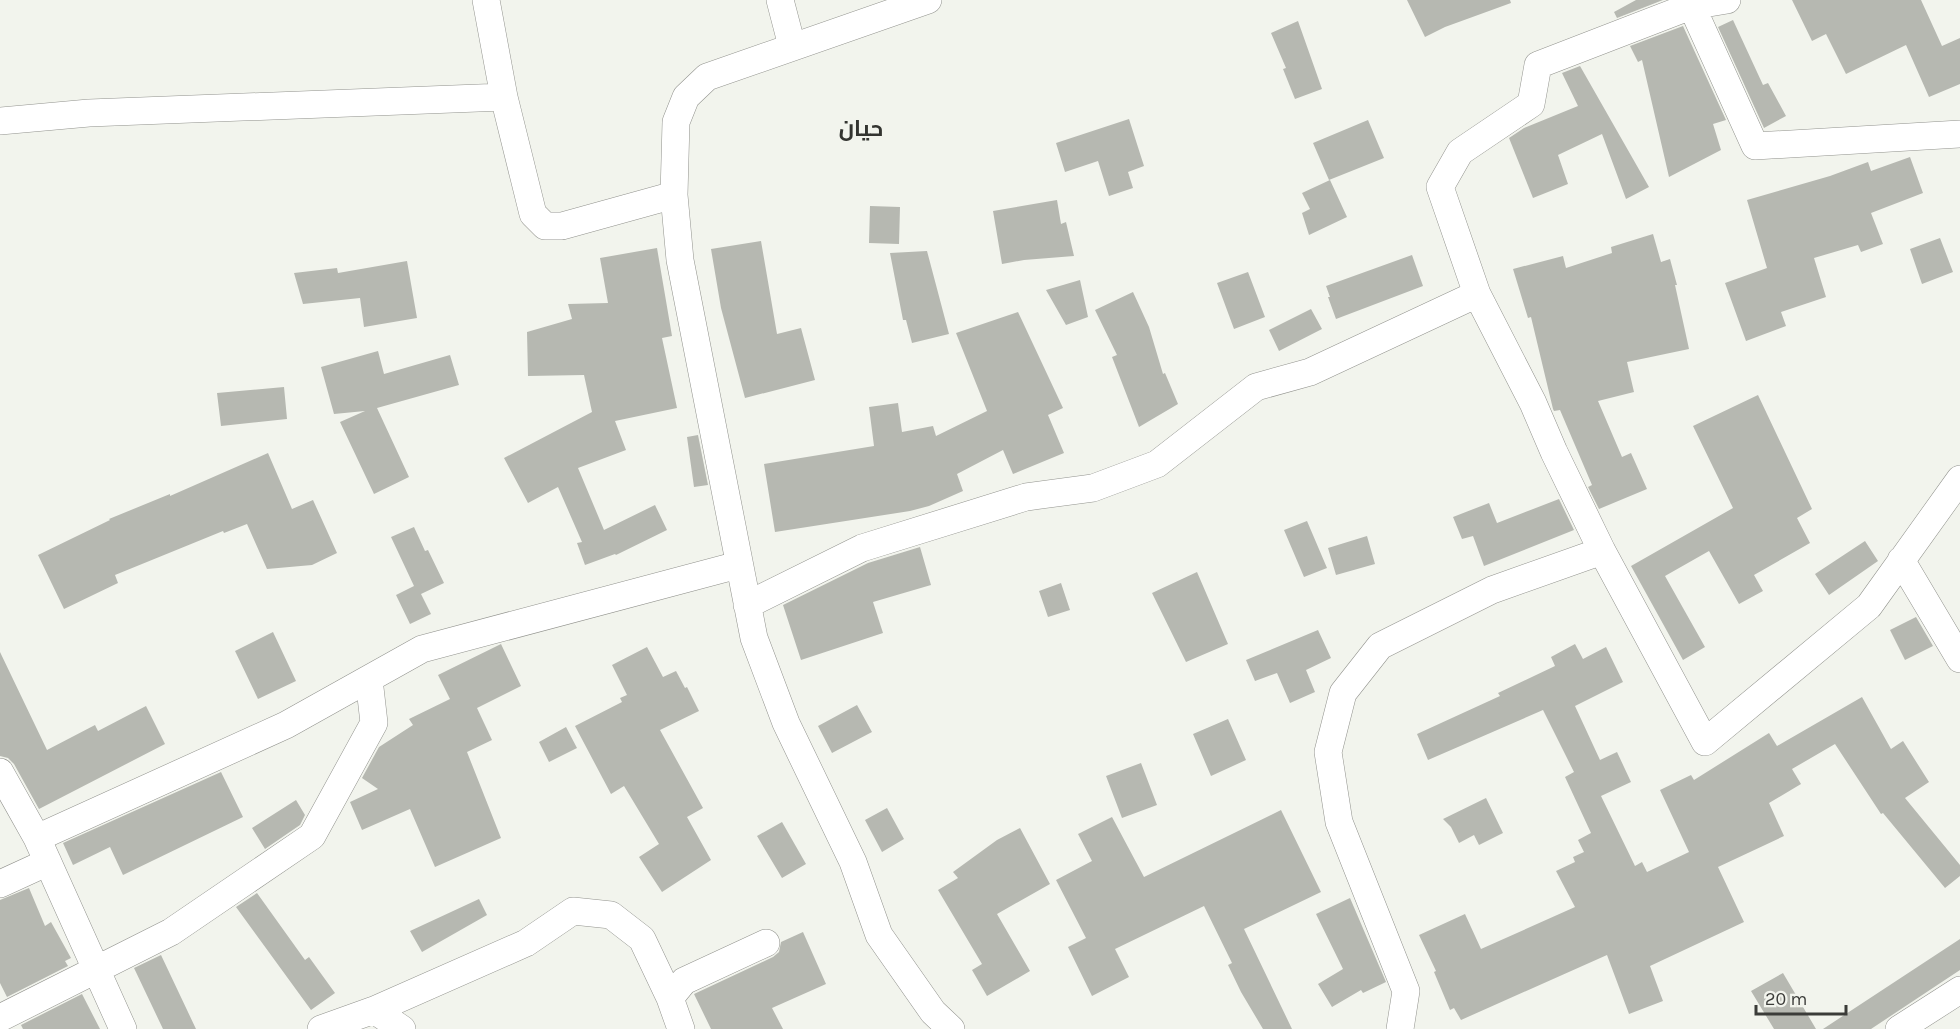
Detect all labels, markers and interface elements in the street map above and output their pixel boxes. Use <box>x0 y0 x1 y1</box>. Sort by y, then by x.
district label: حيان <box>839 116 883 142</box>
scale bar <box>1756 978 1846 1016</box>
text: 20 m <box>1765 988 1807 1010</box>

